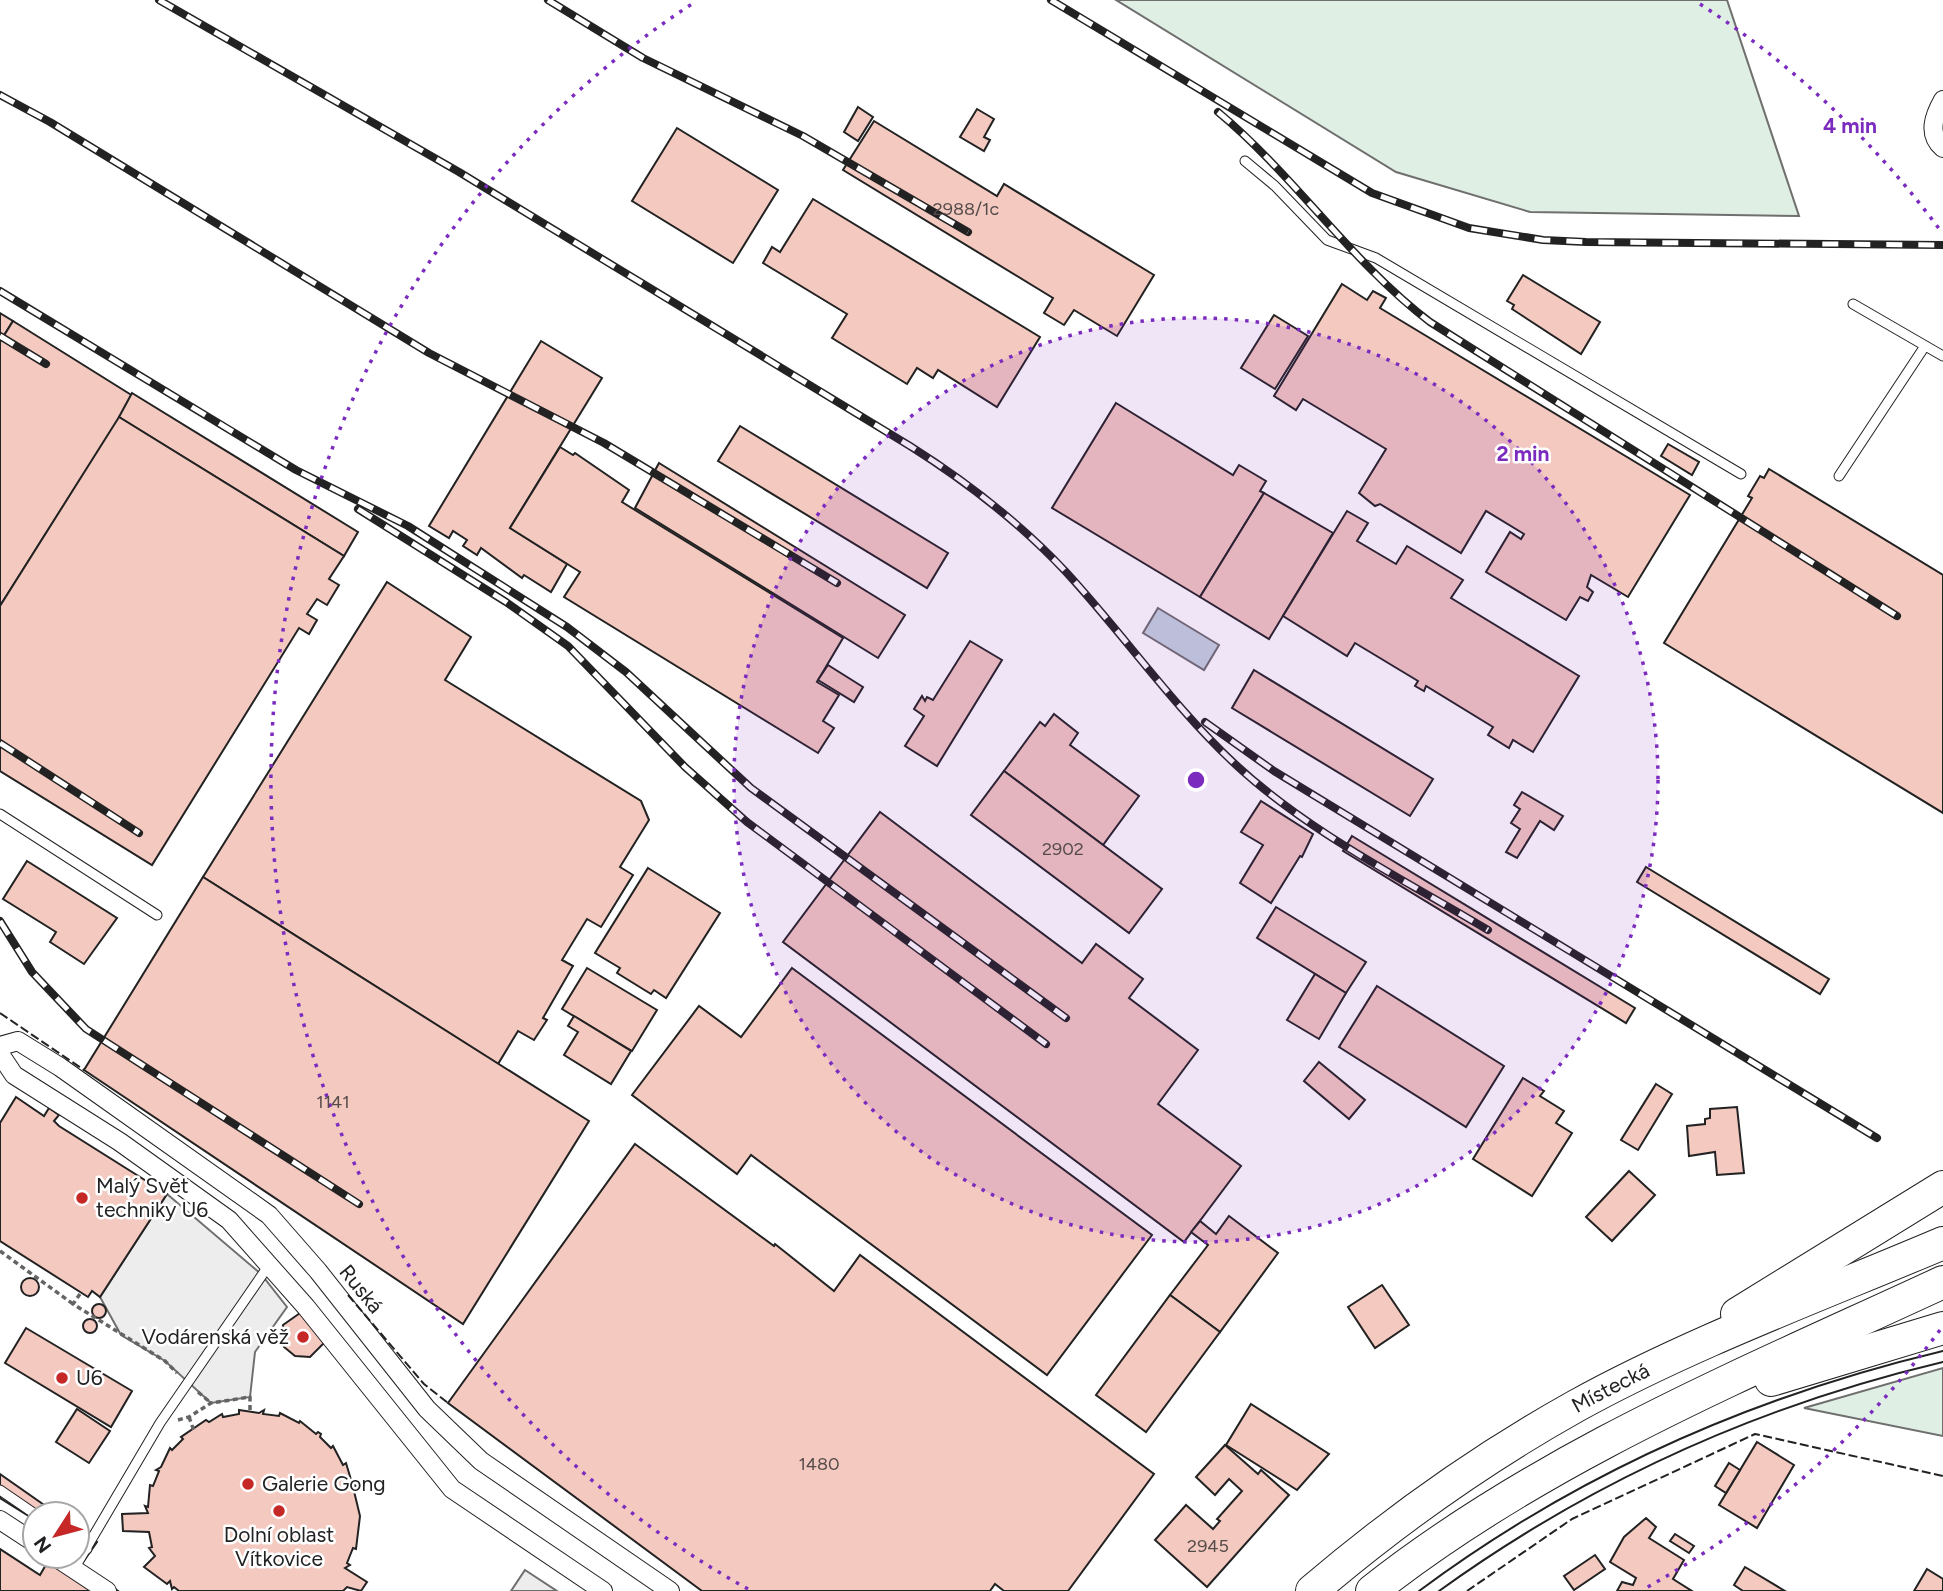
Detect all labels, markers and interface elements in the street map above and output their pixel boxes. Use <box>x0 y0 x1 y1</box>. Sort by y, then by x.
text: 4 min <box>1823 113 1877 138</box>
house number: 2988/1c <box>933 198 1000 220</box>
text: 2 min <box>1497 441 1549 466</box>
centre of rings <box>1184 768 1208 792</box>
house number: 2902 <box>1042 838 1084 860</box>
house number: 1141 <box>316 1091 350 1113</box>
place label: Malý Svět techniky U6 <box>96 1173 208 1222</box>
marker: Malý Svět techniky U6 <box>74 1190 90 1206</box>
street label: Ruská <box>334 1259 389 1318</box>
place label: Vodárenská věž <box>141 1324 289 1349</box>
marker: Vodárenská věž <box>295 1329 311 1345</box>
street label: Místecká <box>1567 1357 1653 1418</box>
place label: U6 <box>76 1365 103 1390</box>
marker: U6 <box>54 1370 70 1386</box>
house number: 1480 <box>798 1453 840 1475</box>
place label: Galerie Gong <box>262 1471 386 1496</box>
marker: Galerie Gong <box>240 1476 256 1492</box>
north arrow <box>21 1500 91 1570</box>
marker: Dolní oblast Vítkovice <box>271 1503 287 1519</box>
place label: Dolní oblast Vítkovice <box>224 1522 334 1571</box>
text: N <box>29 1532 56 1557</box>
house number: 2945 <box>1187 1535 1229 1557</box>

